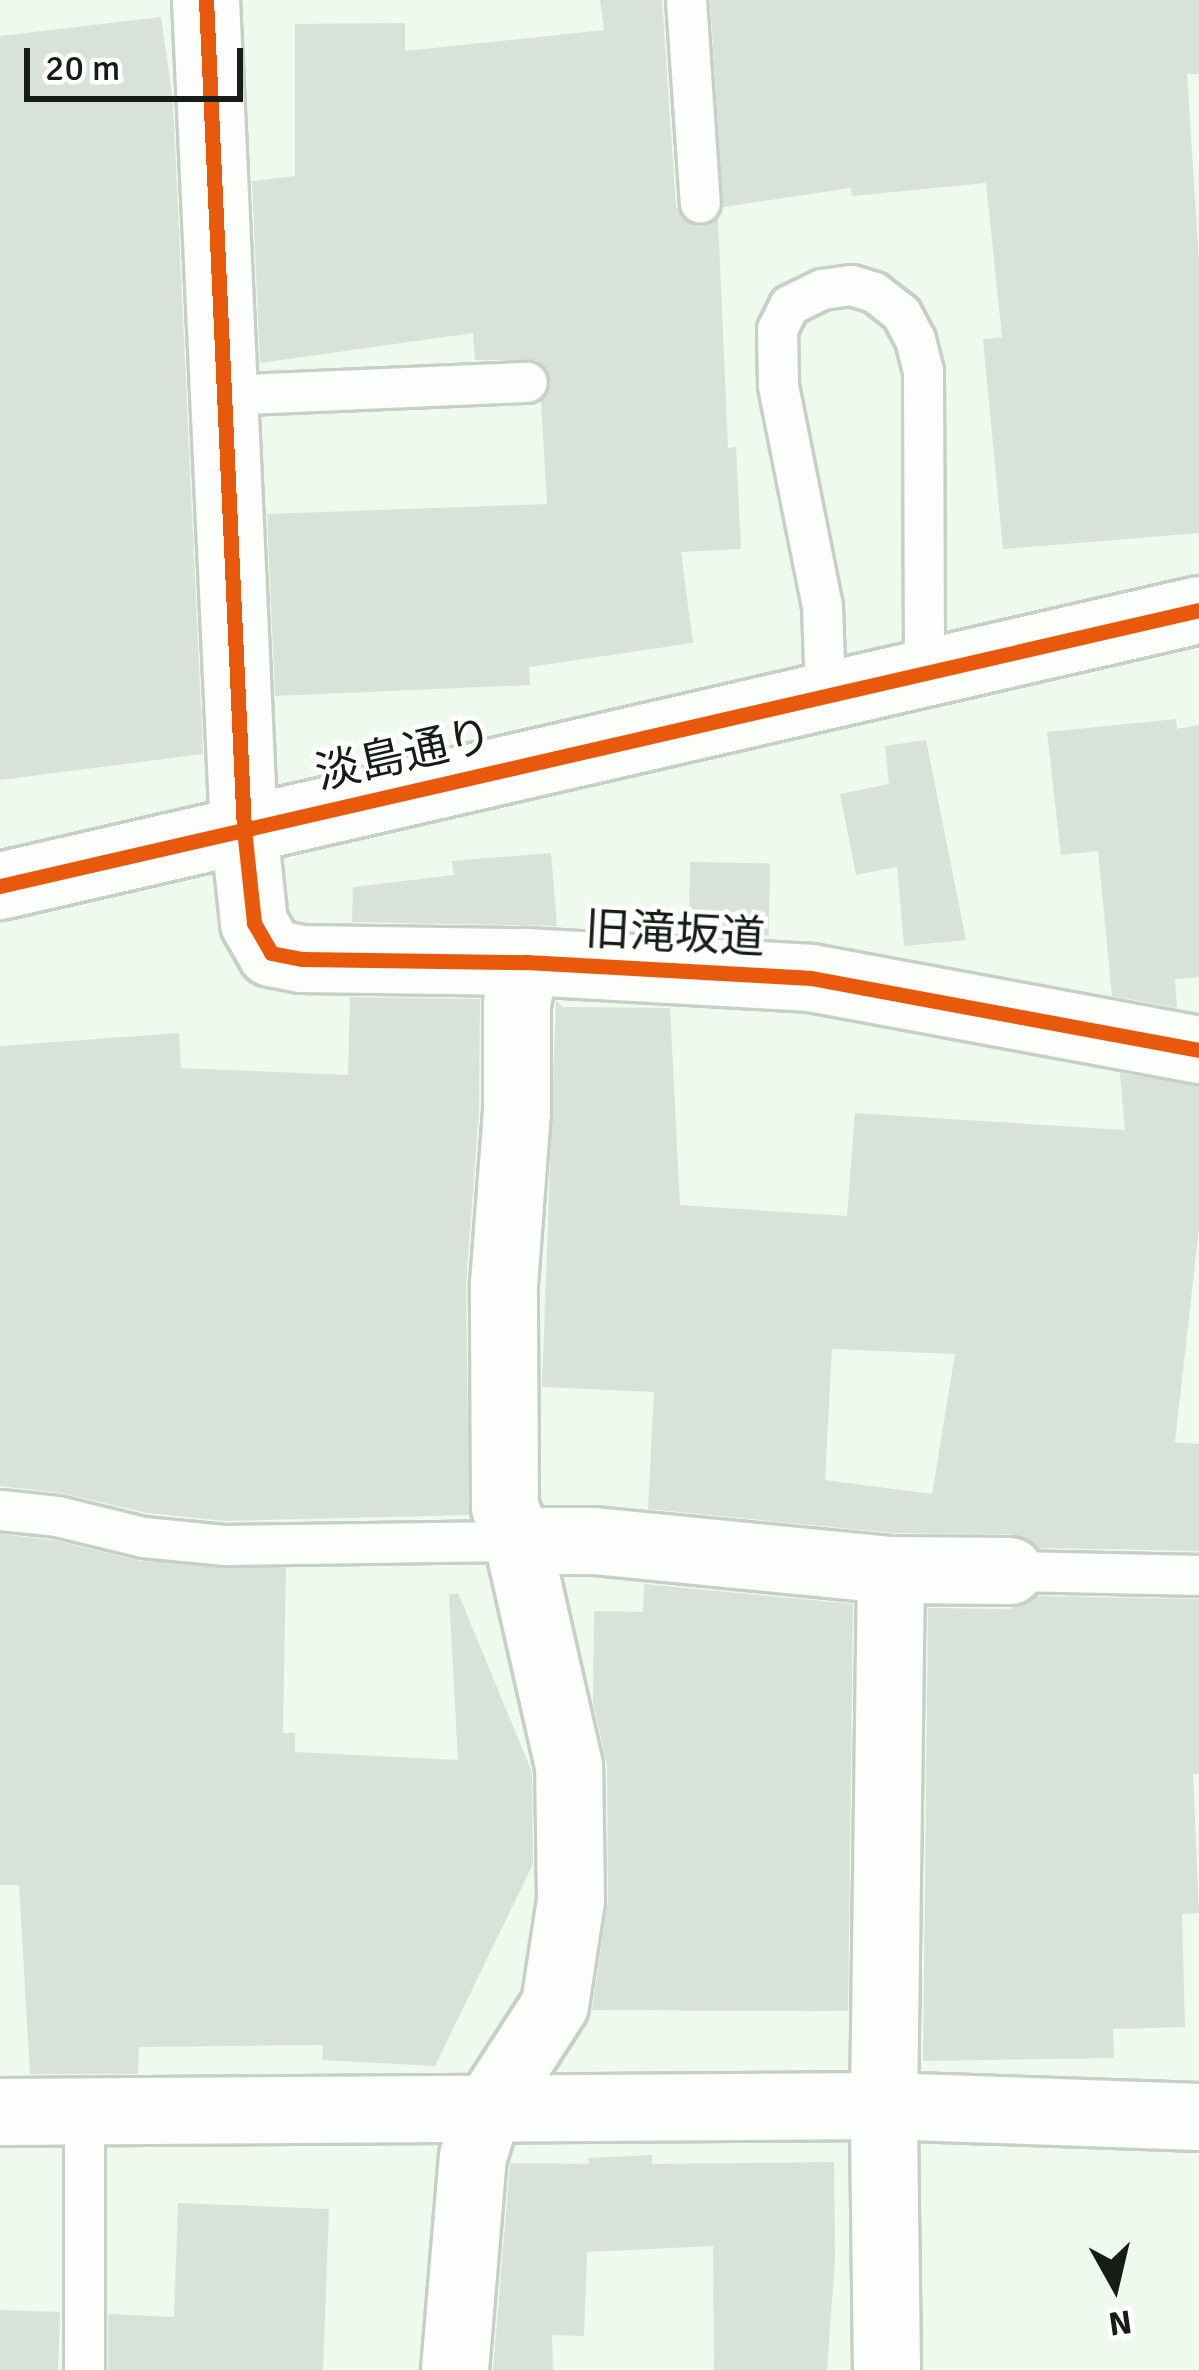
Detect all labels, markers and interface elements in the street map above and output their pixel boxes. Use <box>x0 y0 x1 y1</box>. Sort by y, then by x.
scale bar <box>30 24 249 98</box>
text: 20 m <box>45 46 121 91</box>
street label: 淡島通り <box>310 708 498 802</box>
street label: 旧滝坂道 <box>584 902 766 966</box>
north arrow <box>1055 2226 1175 2346</box>
text: N <box>1106 2300 1134 2344</box>

